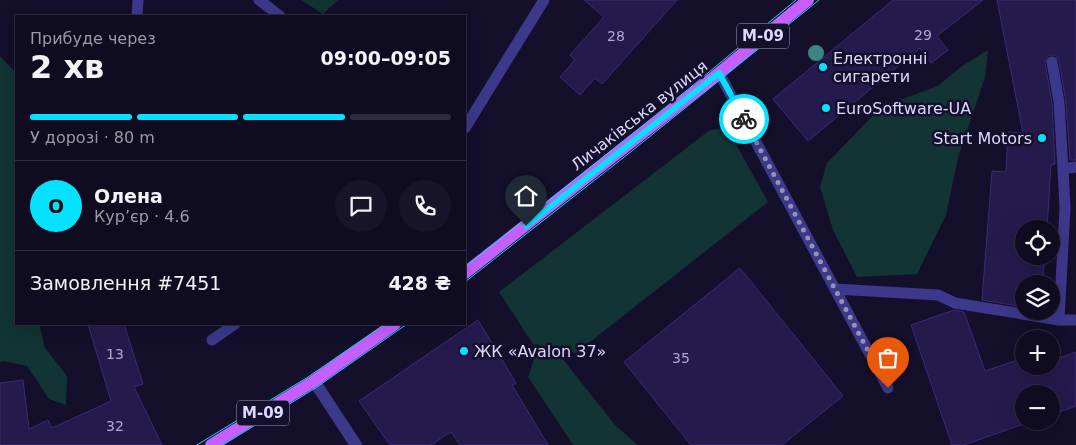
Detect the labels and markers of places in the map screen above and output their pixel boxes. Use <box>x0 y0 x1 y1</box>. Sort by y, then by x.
place label: Електронні сигарети <box>833 49 927 86</box>
marker: Електронні сигарети <box>817 61 829 73</box>
place label: EuroSoftware-UA <box>836 99 971 118</box>
marker: EuroSoftware-UA <box>820 102 832 114</box>
place label: Start Motors <box>933 129 1032 148</box>
marker: Start Motors <box>1036 132 1048 144</box>
pin <box>505 175 547 226</box>
pin <box>867 337 909 388</box>
place label: ЖК «Avalon 37» <box>474 342 606 361</box>
marker: ЖК «Avalon 37» <box>458 345 470 357</box>

